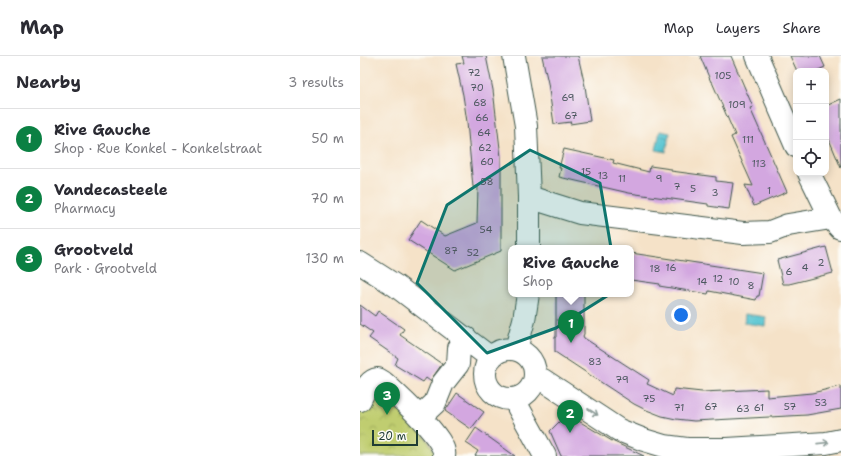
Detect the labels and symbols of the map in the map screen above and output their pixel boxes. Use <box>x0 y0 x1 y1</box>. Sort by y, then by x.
house number: 72 <box>467 66 481 79</box>
house number: 105 <box>715 69 731 82</box>
house number: 70 <box>470 81 484 94</box>
house number: 69 <box>561 91 575 104</box>
house number: 68 <box>473 96 487 109</box>
house number: 109 <box>728 98 746 111</box>
house number: 67 <box>565 109 577 122</box>
house number: 66 <box>475 111 489 124</box>
house number: 64 <box>477 126 491 139</box>
house number: 111 <box>742 133 754 146</box>
house number: 62 <box>478 141 492 154</box>
house number: 60 <box>480 155 494 168</box>
house number: 113 <box>752 157 766 170</box>
house number: 15 <box>581 165 591 178</box>
house number: 13 <box>598 169 608 182</box>
house number: 11 <box>618 172 626 185</box>
house number: 9 <box>656 172 663 185</box>
house number: 58 <box>481 175 493 188</box>
house number: 7 <box>674 180 681 193</box>
house number: 5 <box>690 182 696 195</box>
house number: 1 <box>767 184 771 197</box>
house number: 3 <box>712 186 719 199</box>
house number: 54 <box>480 223 492 236</box>
house number: 87 <box>444 244 458 257</box>
house number: 52 <box>467 246 479 259</box>
house number: 2 <box>818 256 825 269</box>
house number: 16 <box>666 261 676 274</box>
house number: 4 <box>802 261 809 274</box>
house number: 18 <box>649 262 661 275</box>
house number: 6 <box>786 265 793 278</box>
house number: 12 <box>713 272 723 285</box>
house number: 14 <box>697 275 707 288</box>
house number: 10 <box>729 275 739 288</box>
house number: 8 <box>748 279 755 292</box>
your location <box>671 305 691 325</box>
pin: 1 <box>558 310 584 343</box>
house number: 83 <box>588 355 602 368</box>
house number: 79 <box>615 373 629 386</box>
pin: 3 <box>374 382 400 415</box>
house number: 75 <box>643 392 655 405</box>
house number: 53 <box>815 396 827 409</box>
pin: 2 <box>557 400 583 433</box>
house number: 67 <box>705 400 717 413</box>
house number: 57 <box>784 400 796 413</box>
house number: 71 <box>674 401 684 414</box>
house number: 61 <box>754 401 764 414</box>
house number: 63 <box>736 402 750 415</box>
one-way arrow <box>587 408 598 416</box>
scale bar <box>372 428 418 447</box>
one-way arrow <box>816 439 829 447</box>

